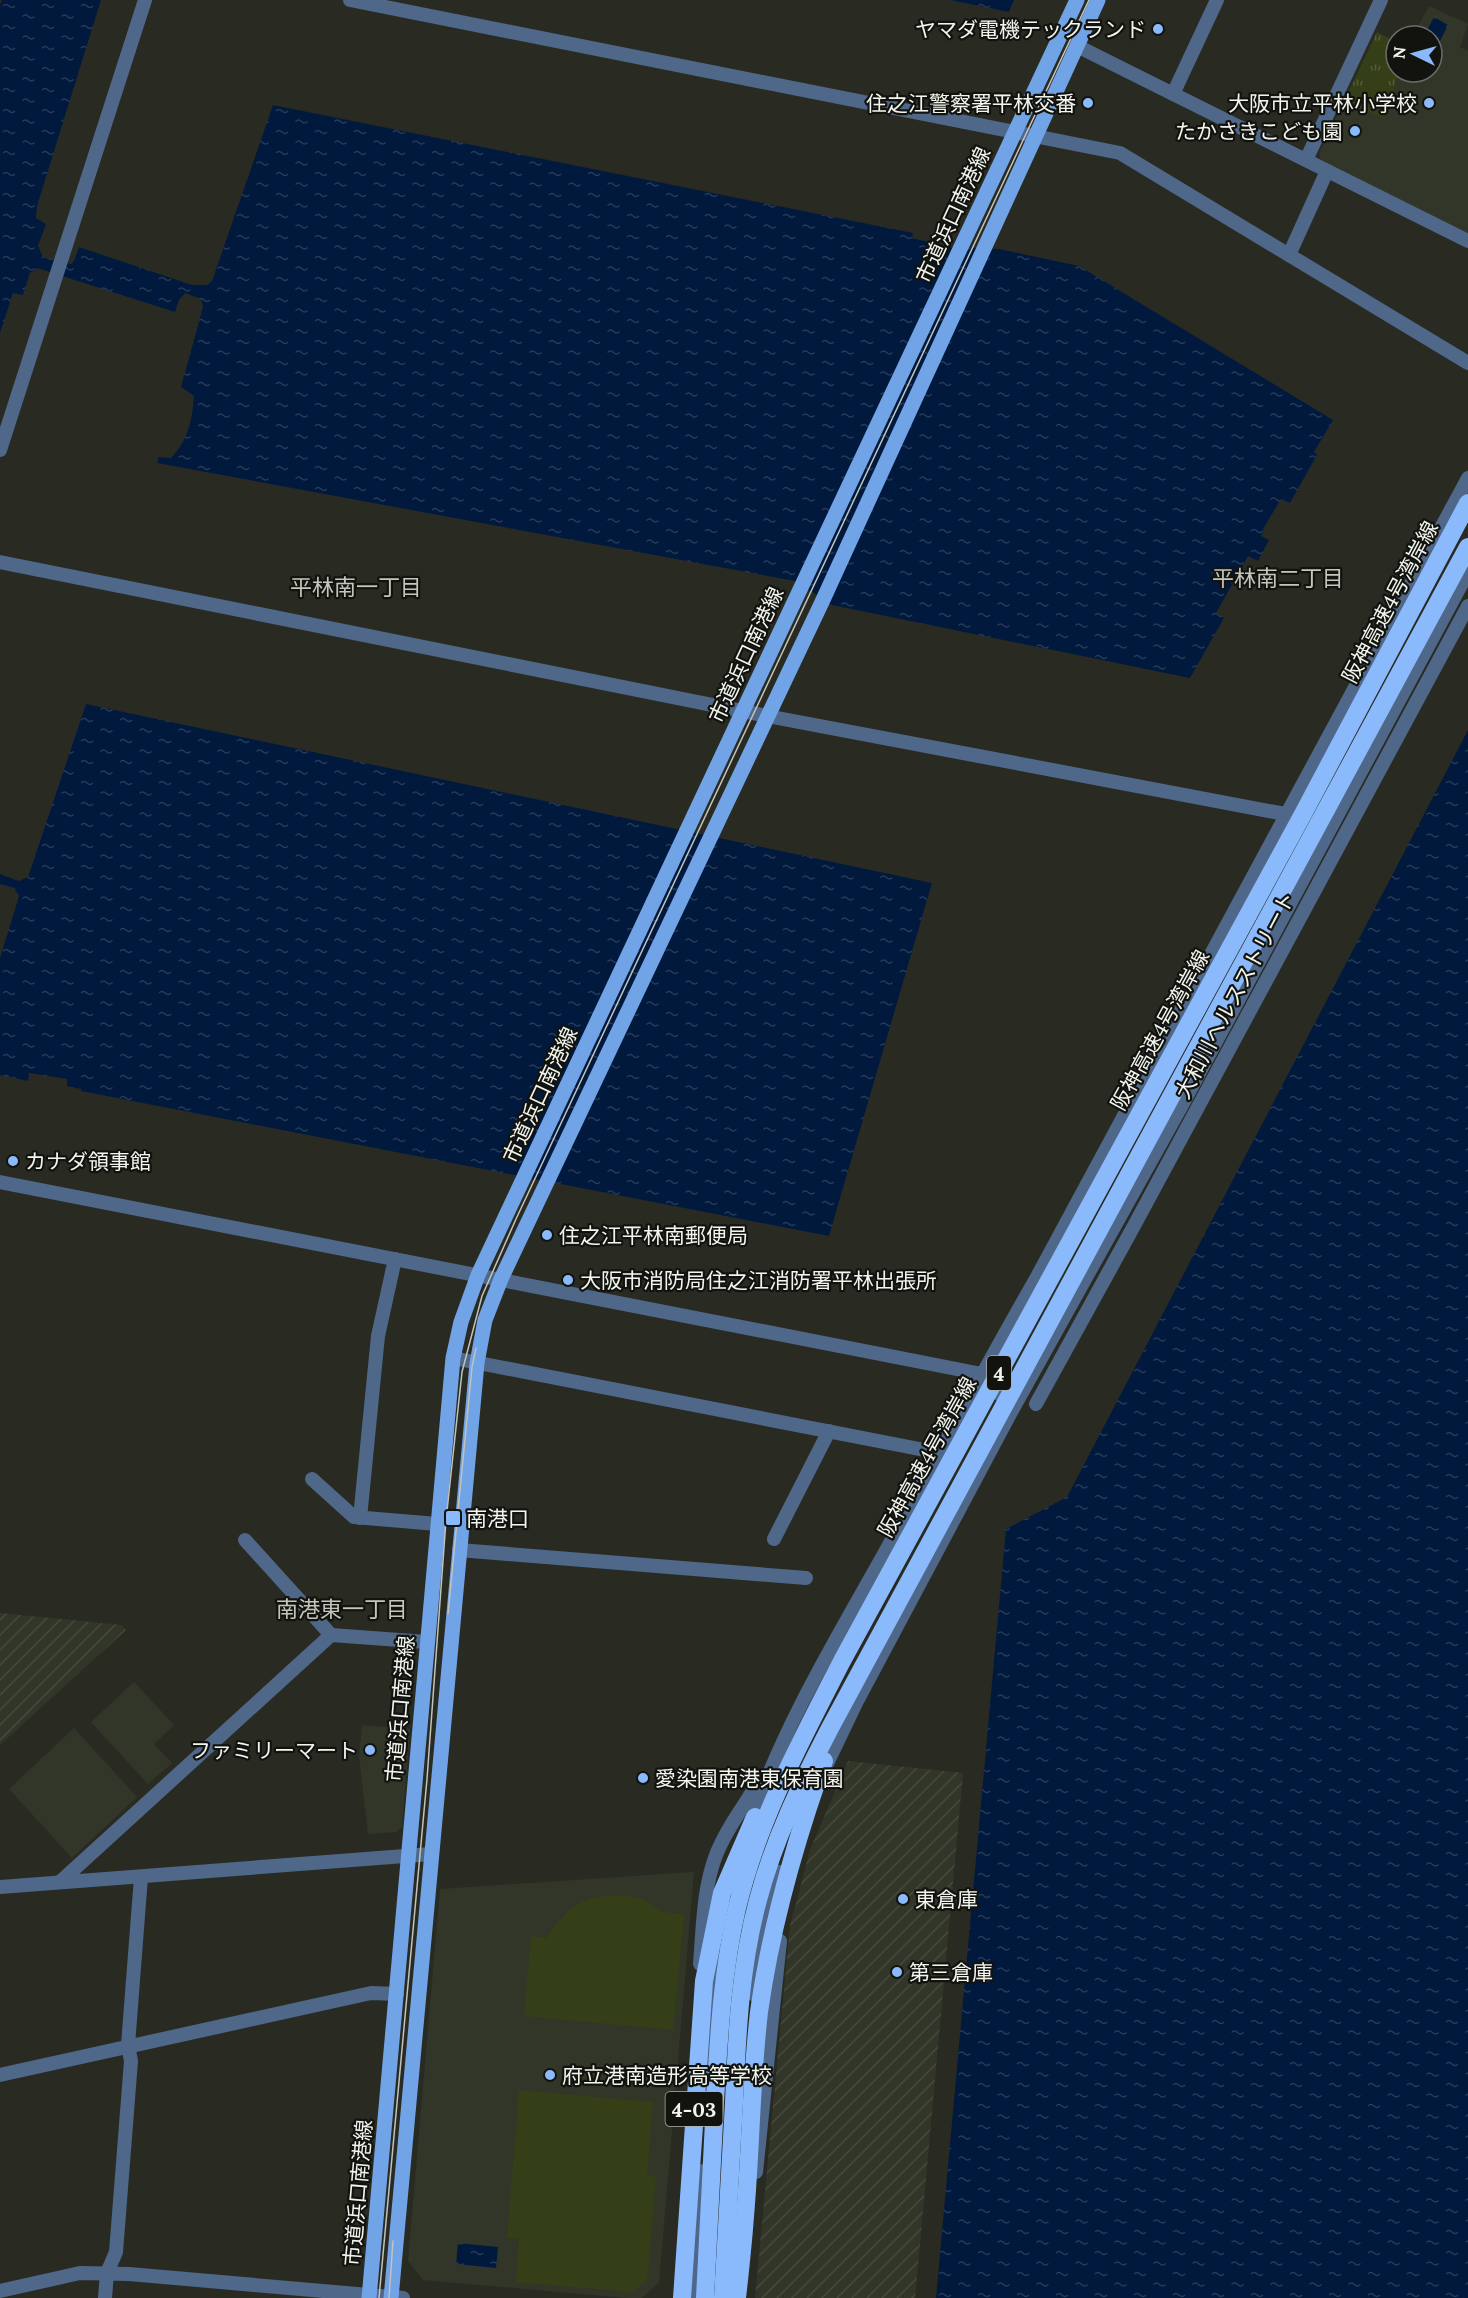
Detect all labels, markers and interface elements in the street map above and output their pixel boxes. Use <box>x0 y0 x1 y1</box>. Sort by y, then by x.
place label: ヤマダ電機テックランド <box>915 16 1146 43</box>
marker: ヤマダ電機テックランド <box>1151 22 1165 36</box>
north arrow <box>1384 24 1444 84</box>
text: N <box>1389 46 1410 60</box>
place label: 住之江警察署平林交番 <box>866 90 1076 117</box>
place label: 大阪市立平林小学校 <box>1228 90 1417 117</box>
marker: 住之江警察署平林交番 <box>1081 96 1095 110</box>
marker: 大阪市立平林小学校 <box>1422 96 1436 110</box>
place label: たかさきこども園 <box>1175 118 1343 145</box>
marker: たかさきこども園 <box>1348 124 1362 138</box>
street label: 市道浜口南港線 <box>910 143 996 287</box>
street label: 阪神高速4号湾岸線 <box>1336 516 1444 688</box>
district label: 平林南二丁目 <box>1212 564 1344 592</box>
district label: 平林南一丁目 <box>290 573 422 601</box>
street label: 市道浜口南港線 <box>703 583 789 727</box>
street label: 大和川ヘルスストリート <box>1169 887 1301 1103</box>
street label: 阪神高速4号湾岸線 <box>1105 945 1215 1115</box>
street label: 市道浜口南港線 <box>497 1023 583 1167</box>
place label: カナダ領事館 <box>25 1148 151 1175</box>
marker: カナダ領事館 <box>6 1154 20 1168</box>
place label: 住之江平林南郵便局 <box>559 1222 748 1249</box>
marker: 住之江平林南郵便局 <box>540 1228 554 1242</box>
place label: 大阪市消防局住之江消防署平林出張所 <box>580 1267 937 1294</box>
marker: 大阪市消防局住之江消防署平林出張所 <box>561 1273 575 1287</box>
road number: 4 <box>987 1356 1011 1390</box>
street label: 阪神高速4号湾岸線 <box>872 1372 982 1542</box>
place label: 南港口 <box>466 1505 529 1532</box>
marker: 南港口 <box>444 1509 462 1527</box>
district label: 南港東一丁目 <box>276 1595 408 1623</box>
street label: 市道浜口南港線 <box>380 1635 420 1783</box>
place label: ファミリーマート <box>190 1737 358 1764</box>
marker: ファミリーマート <box>363 1743 377 1757</box>
place label: 愛染園南港東保育園 <box>655 1765 844 1792</box>
marker: 愛染園南港東保育園 <box>636 1771 650 1785</box>
place label: 東倉庫 <box>915 1886 978 1913</box>
marker: 東倉庫 <box>896 1892 910 1906</box>
place label: 第三倉庫 <box>909 1959 993 1986</box>
marker: 第三倉庫 <box>890 1965 904 1979</box>
place label: 府立港南造形高等学校 <box>562 2062 772 2089</box>
marker: 府立港南造形高等学校 <box>543 2068 557 2082</box>
road number: 4-03 <box>666 2092 722 2126</box>
street label: 市道浜口南港線 <box>338 2119 378 2267</box>

